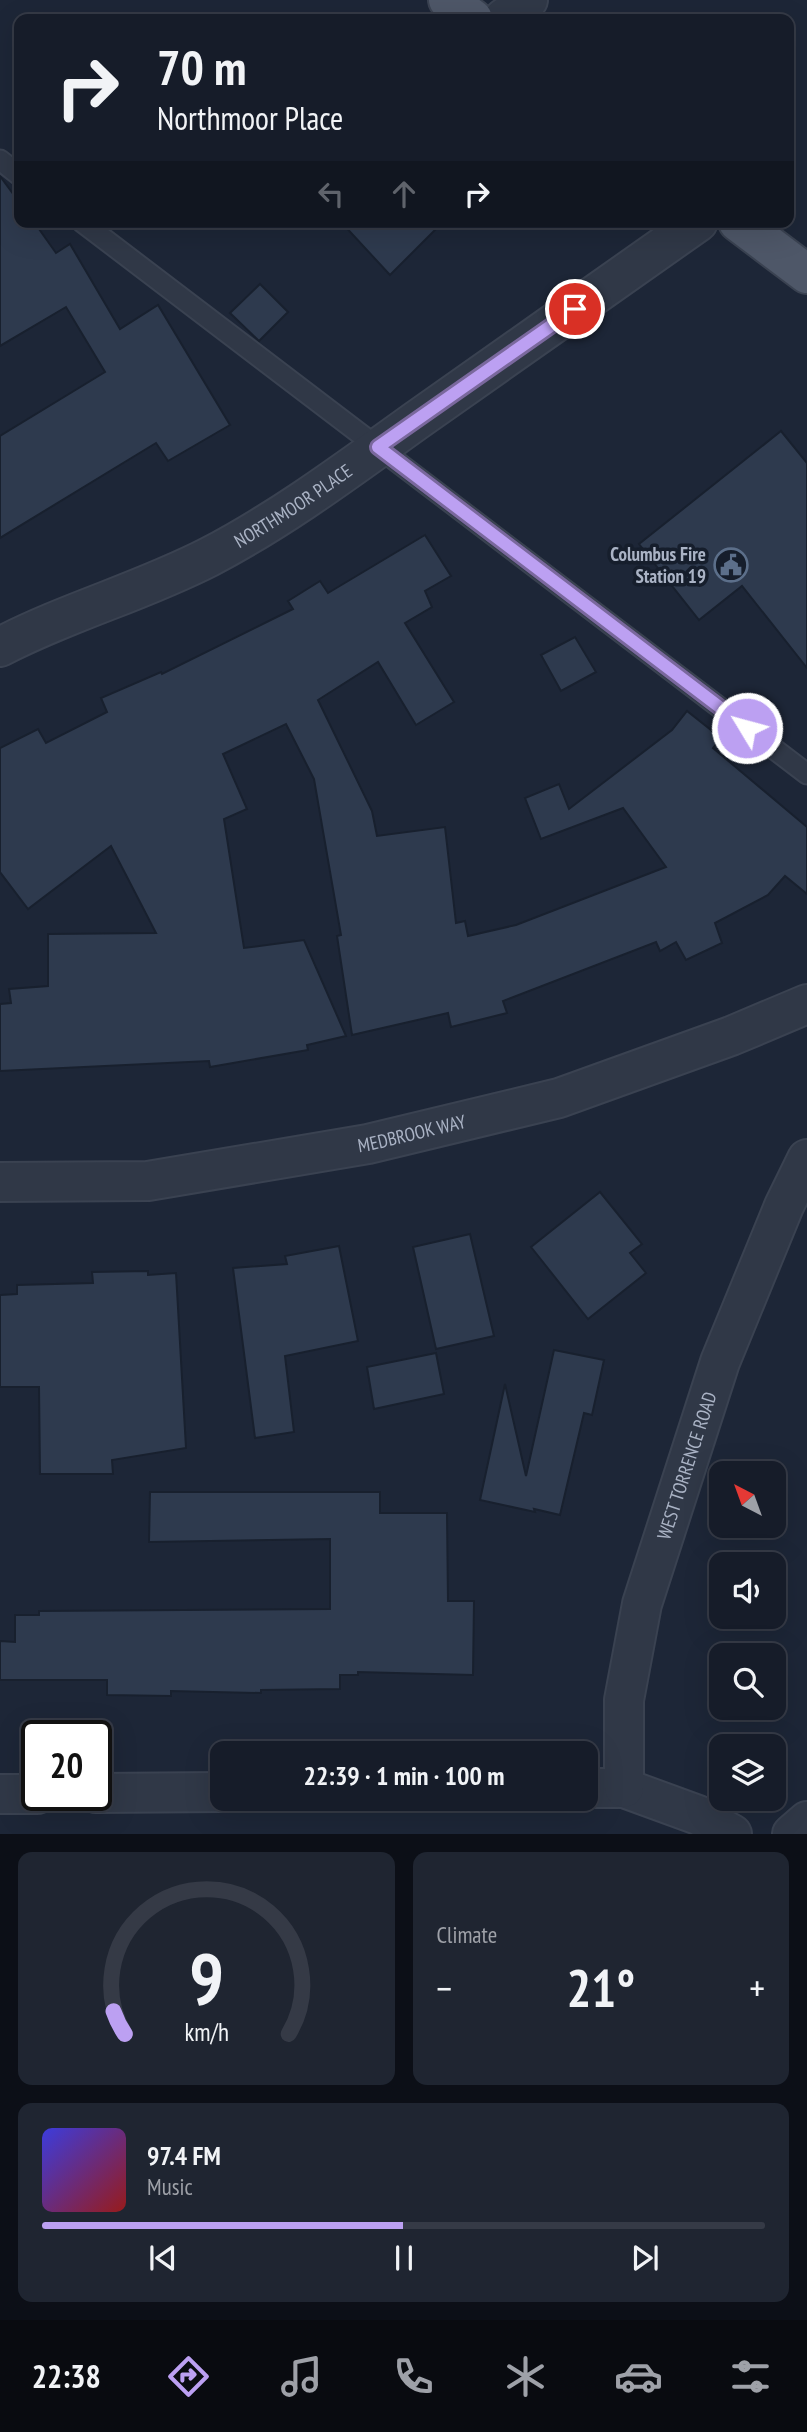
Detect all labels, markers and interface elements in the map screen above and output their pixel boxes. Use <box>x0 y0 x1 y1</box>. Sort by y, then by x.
text: 70 m <box>157 35 246 99</box>
icon: right <box>42 42 133 133</box>
text: Northmoor Place <box>157 97 343 139</box>
icon: left <box>312 175 350 213</box>
icon: ahead <box>385 175 423 213</box>
icon: right <box>458 175 496 213</box>
pin <box>545 279 605 339</box>
icon: arrive <box>556 290 594 328</box>
street label: NORTHMOOR PLACE <box>230 459 356 553</box>
place label: Columbus Fire Station 19 <box>610 542 706 588</box>
public building icon: Columbus Fire Station 19 <box>712 546 750 584</box>
position arrow <box>710 691 784 765</box>
street label: MEDBROOK WAY <box>356 1109 468 1158</box>
street label: WEST TORRENCE ROAD <box>652 1389 722 1543</box>
north arrow <box>709 1461 786 1538</box>
map controls <box>709 1461 786 1811</box>
button: sound <box>709 1552 786 1629</box>
button: search <box>709 1643 786 1720</box>
speed limit sign: 20 <box>21 1720 112 1811</box>
button: layers <box>709 1734 786 1811</box>
text: 22:39 · 1 min · 100 m <box>304 1759 504 1792</box>
text: Climate <box>437 1920 497 1949</box>
text: 9 <box>189 1931 224 2025</box>
text: 21° <box>566 1954 635 2021</box>
text: − <box>437 1963 452 2012</box>
text: + <box>749 1963 765 2012</box>
text: km/h <box>184 2016 228 2048</box>
text: 97.4 FM <box>147 2139 221 2172</box>
text: Music <box>147 2172 193 2201</box>
icon: previous <box>144 2239 182 2277</box>
icon: pause <box>385 2239 423 2277</box>
icon: next <box>626 2239 664 2277</box>
icon: directions <box>164 2352 213 2401</box>
icon: music <box>277 2352 326 2401</box>
icon: phone <box>389 2352 438 2401</box>
icon: climate <box>501 2352 550 2401</box>
icon: car <box>614 2352 663 2401</box>
icon: filters <box>726 2352 775 2401</box>
text: 22:38 <box>32 2355 101 2397</box>

